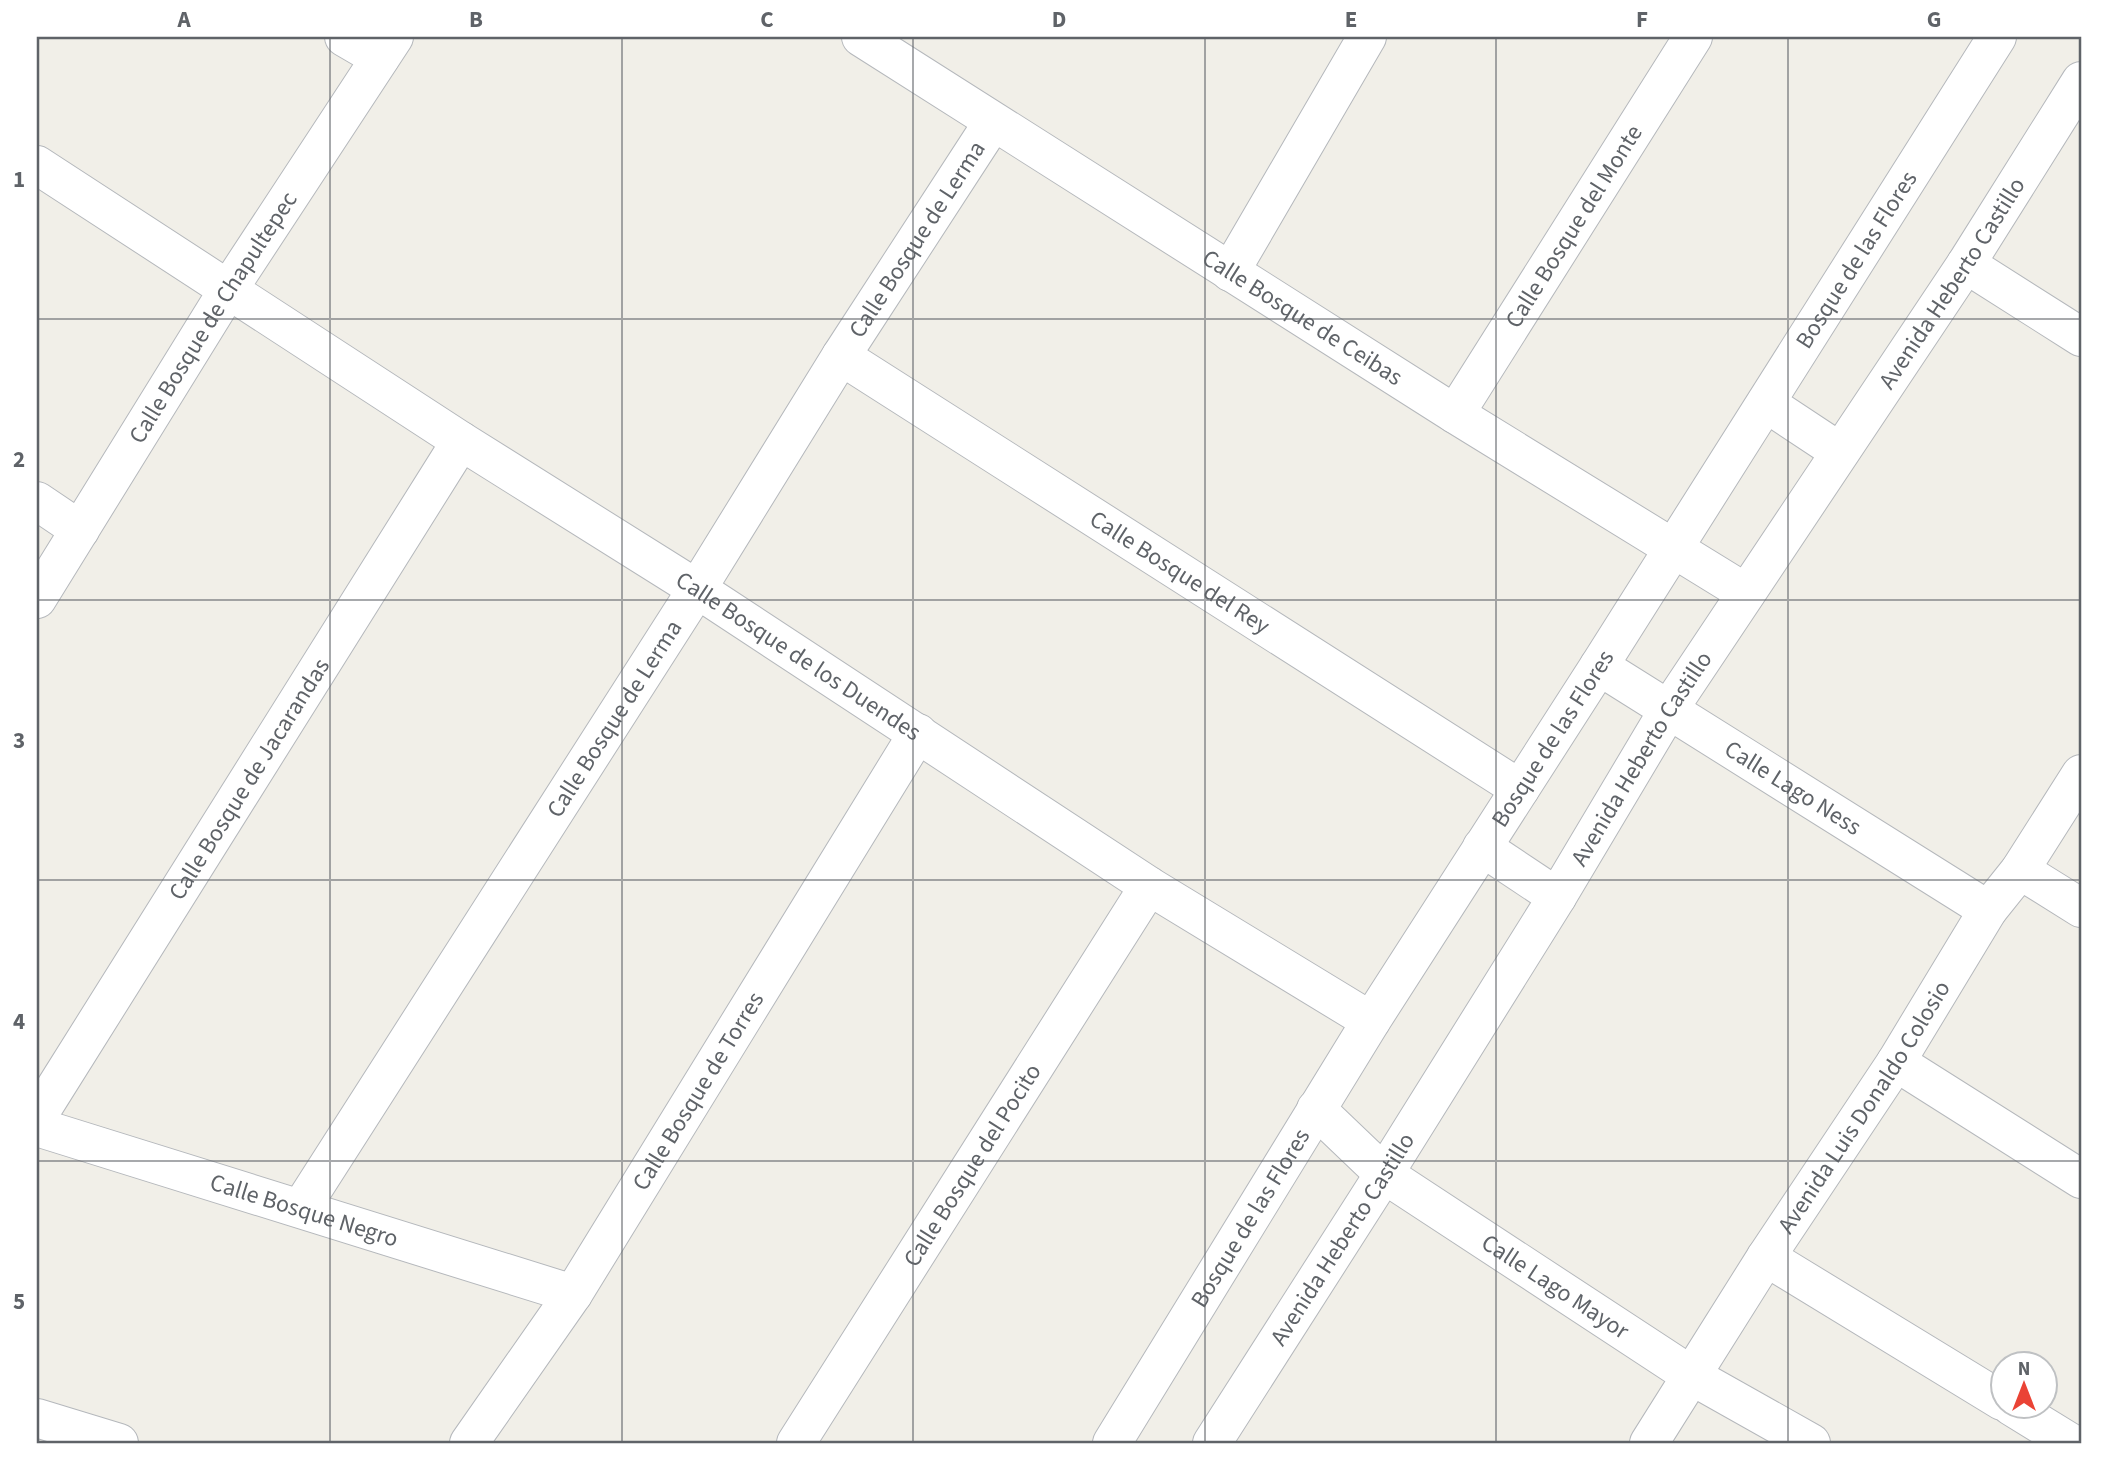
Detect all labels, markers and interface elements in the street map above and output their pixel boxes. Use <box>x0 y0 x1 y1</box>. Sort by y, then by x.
text: A <box>176 3 191 36</box>
text: B <box>469 3 483 36</box>
text: C <box>760 3 774 36</box>
text: D <box>1052 3 1066 36</box>
text: E <box>1345 3 1357 36</box>
text: F <box>1636 3 1648 36</box>
text: G <box>1927 3 1941 36</box>
street label: Calle Bosque del Monte <box>1497 118 1651 335</box>
street label: Calle Bosque de Lerma <box>840 134 994 345</box>
text: 1 <box>13 163 25 196</box>
street label: Bosque de las Flores <box>1787 164 1926 356</box>
street label: Avenida Heberto Castillo <box>1870 171 2034 396</box>
street label: Calle Bosque de Chapultepec <box>120 185 306 450</box>
street label: Calle Bosque de Ceibas <box>1195 241 1410 395</box>
text: 2 <box>13 443 25 476</box>
street label: Calle Bosque del Rey <box>1083 502 1277 643</box>
street label: Calle Bosque de los Duendes <box>669 563 928 750</box>
street label: Calle Bosque de Lerma <box>538 613 691 825</box>
street label: Bosque de las Flores <box>1483 643 1623 834</box>
street label: Avenida Heberto Castillo <box>1562 644 1721 873</box>
street label: Calle Bosque de Jacarandas <box>160 651 339 907</box>
text: 3 <box>13 724 25 757</box>
street label: Calle Lago Ness <box>1717 732 1868 844</box>
street label: Avenida Luis Donaldo Colosio <box>1769 974 1959 1241</box>
street label: Calle Bosque de Torres <box>624 985 773 1197</box>
text: 4 <box>13 1005 25 1038</box>
street label: Calle Bosque del Pocito <box>895 1057 1050 1274</box>
street label: Bosque de las Flores <box>1182 1122 1319 1315</box>
street label: Avenida Heberto Castillo <box>1262 1126 1424 1353</box>
street label: Calle Bosque Negro <box>206 1165 403 1257</box>
street label: Calle Lago Mayor <box>1474 1225 1636 1348</box>
text: 5 <box>13 1285 25 1318</box>
north arrow <box>1988 1350 2058 1420</box>
text: N <box>2018 1356 2030 1383</box>

